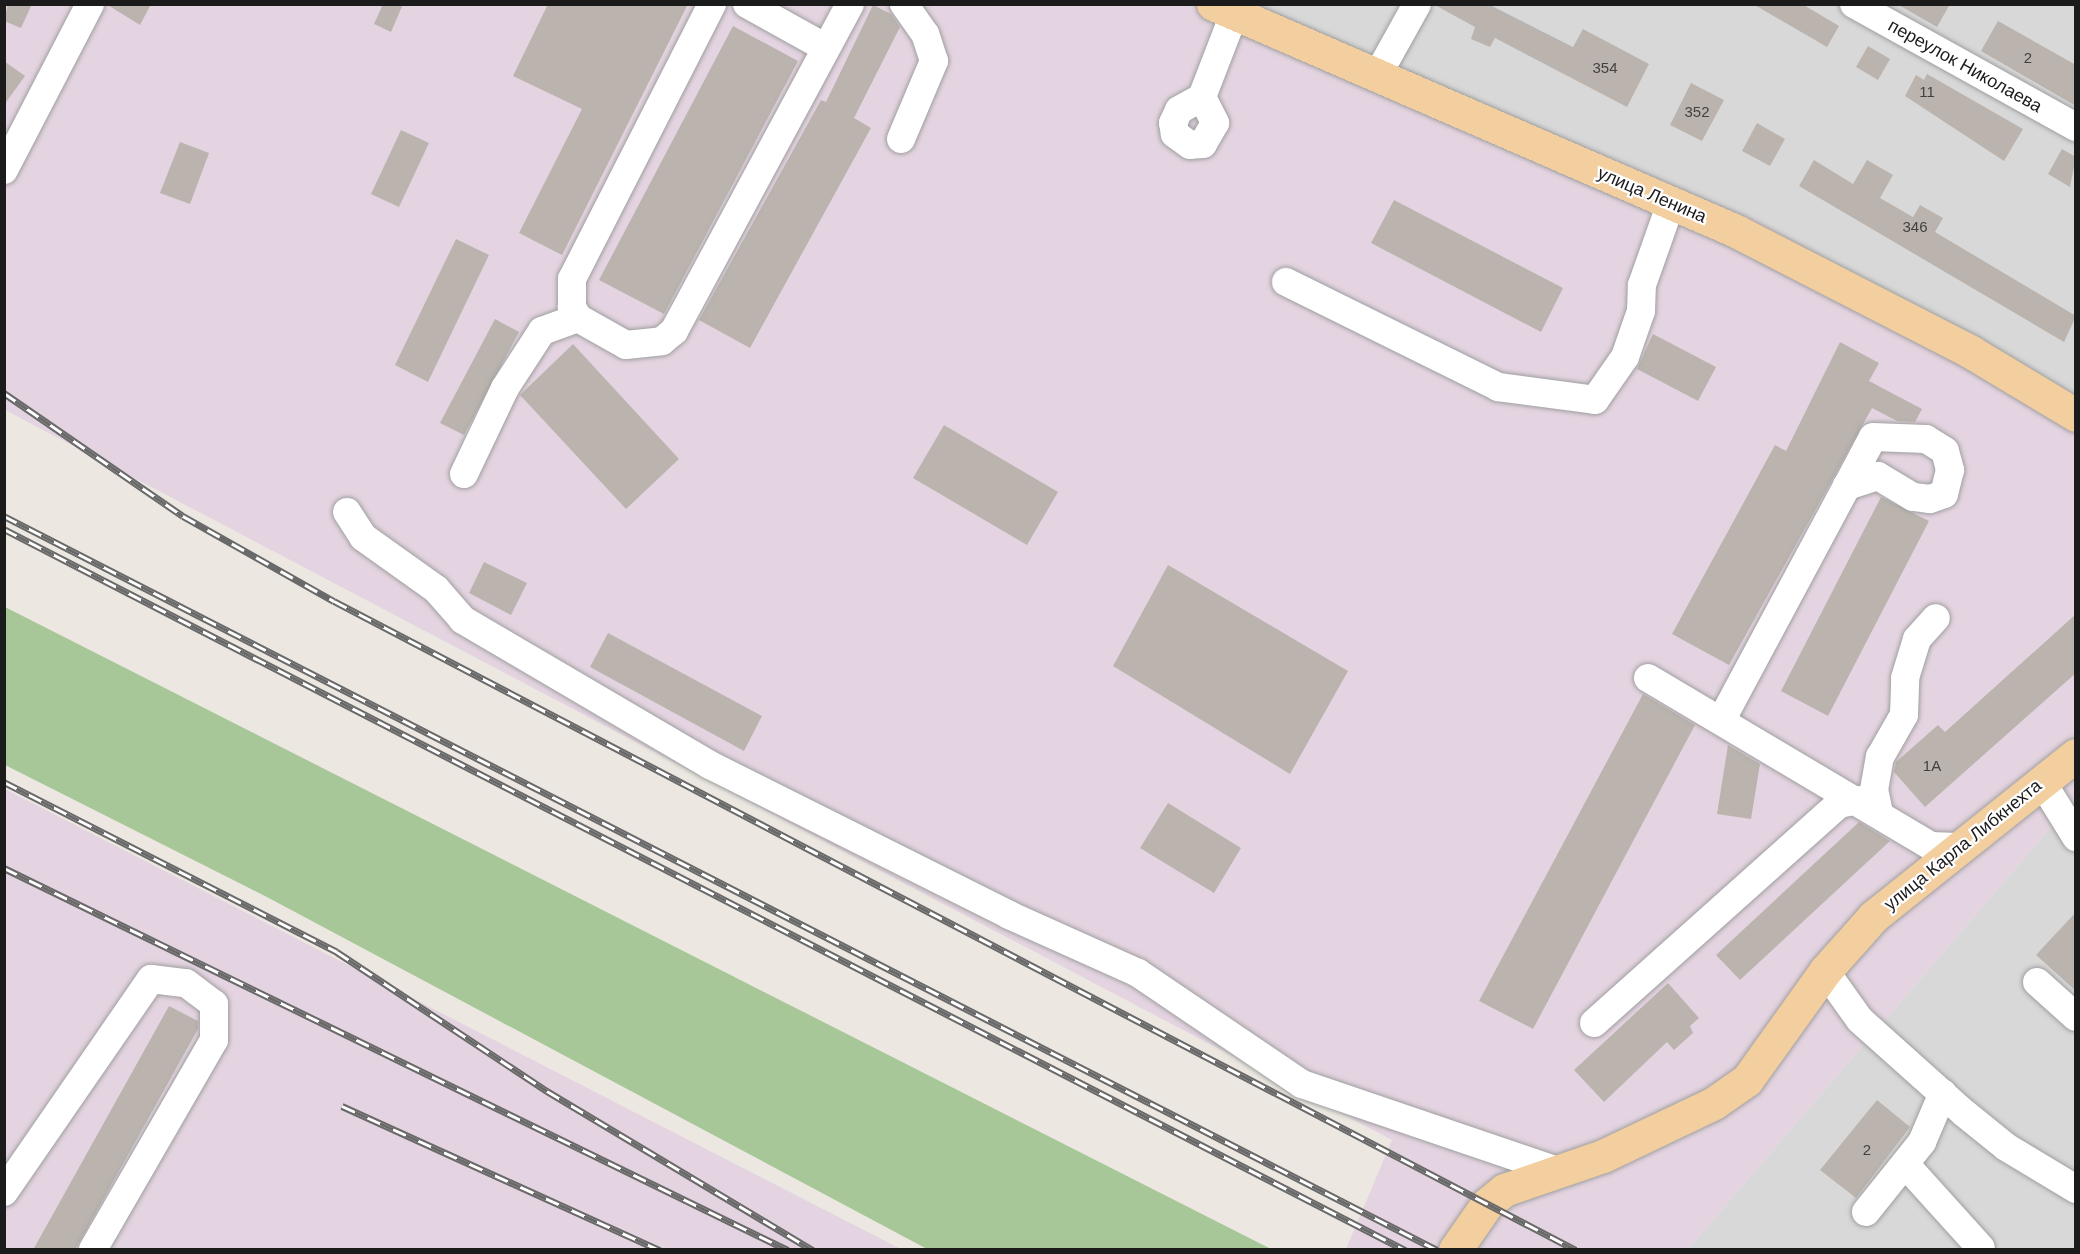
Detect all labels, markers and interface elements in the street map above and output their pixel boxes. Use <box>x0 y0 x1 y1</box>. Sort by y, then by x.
street label: переулок Николаева <box>1884 15 2046 117</box>
house number: 2 <box>2024 49 2032 67</box>
house number: 354 <box>1592 59 1618 77</box>
house number: 11 <box>1919 83 1935 101</box>
house number: 352 <box>1684 103 1710 121</box>
street label: улица Ленина <box>1594 162 1710 228</box>
house number: 346 <box>1902 218 1928 236</box>
house number: 1А <box>1923 757 1941 775</box>
street label: улица Карла Либкнехта <box>1880 775 2046 915</box>
house number: 2 <box>1863 1141 1871 1159</box>

